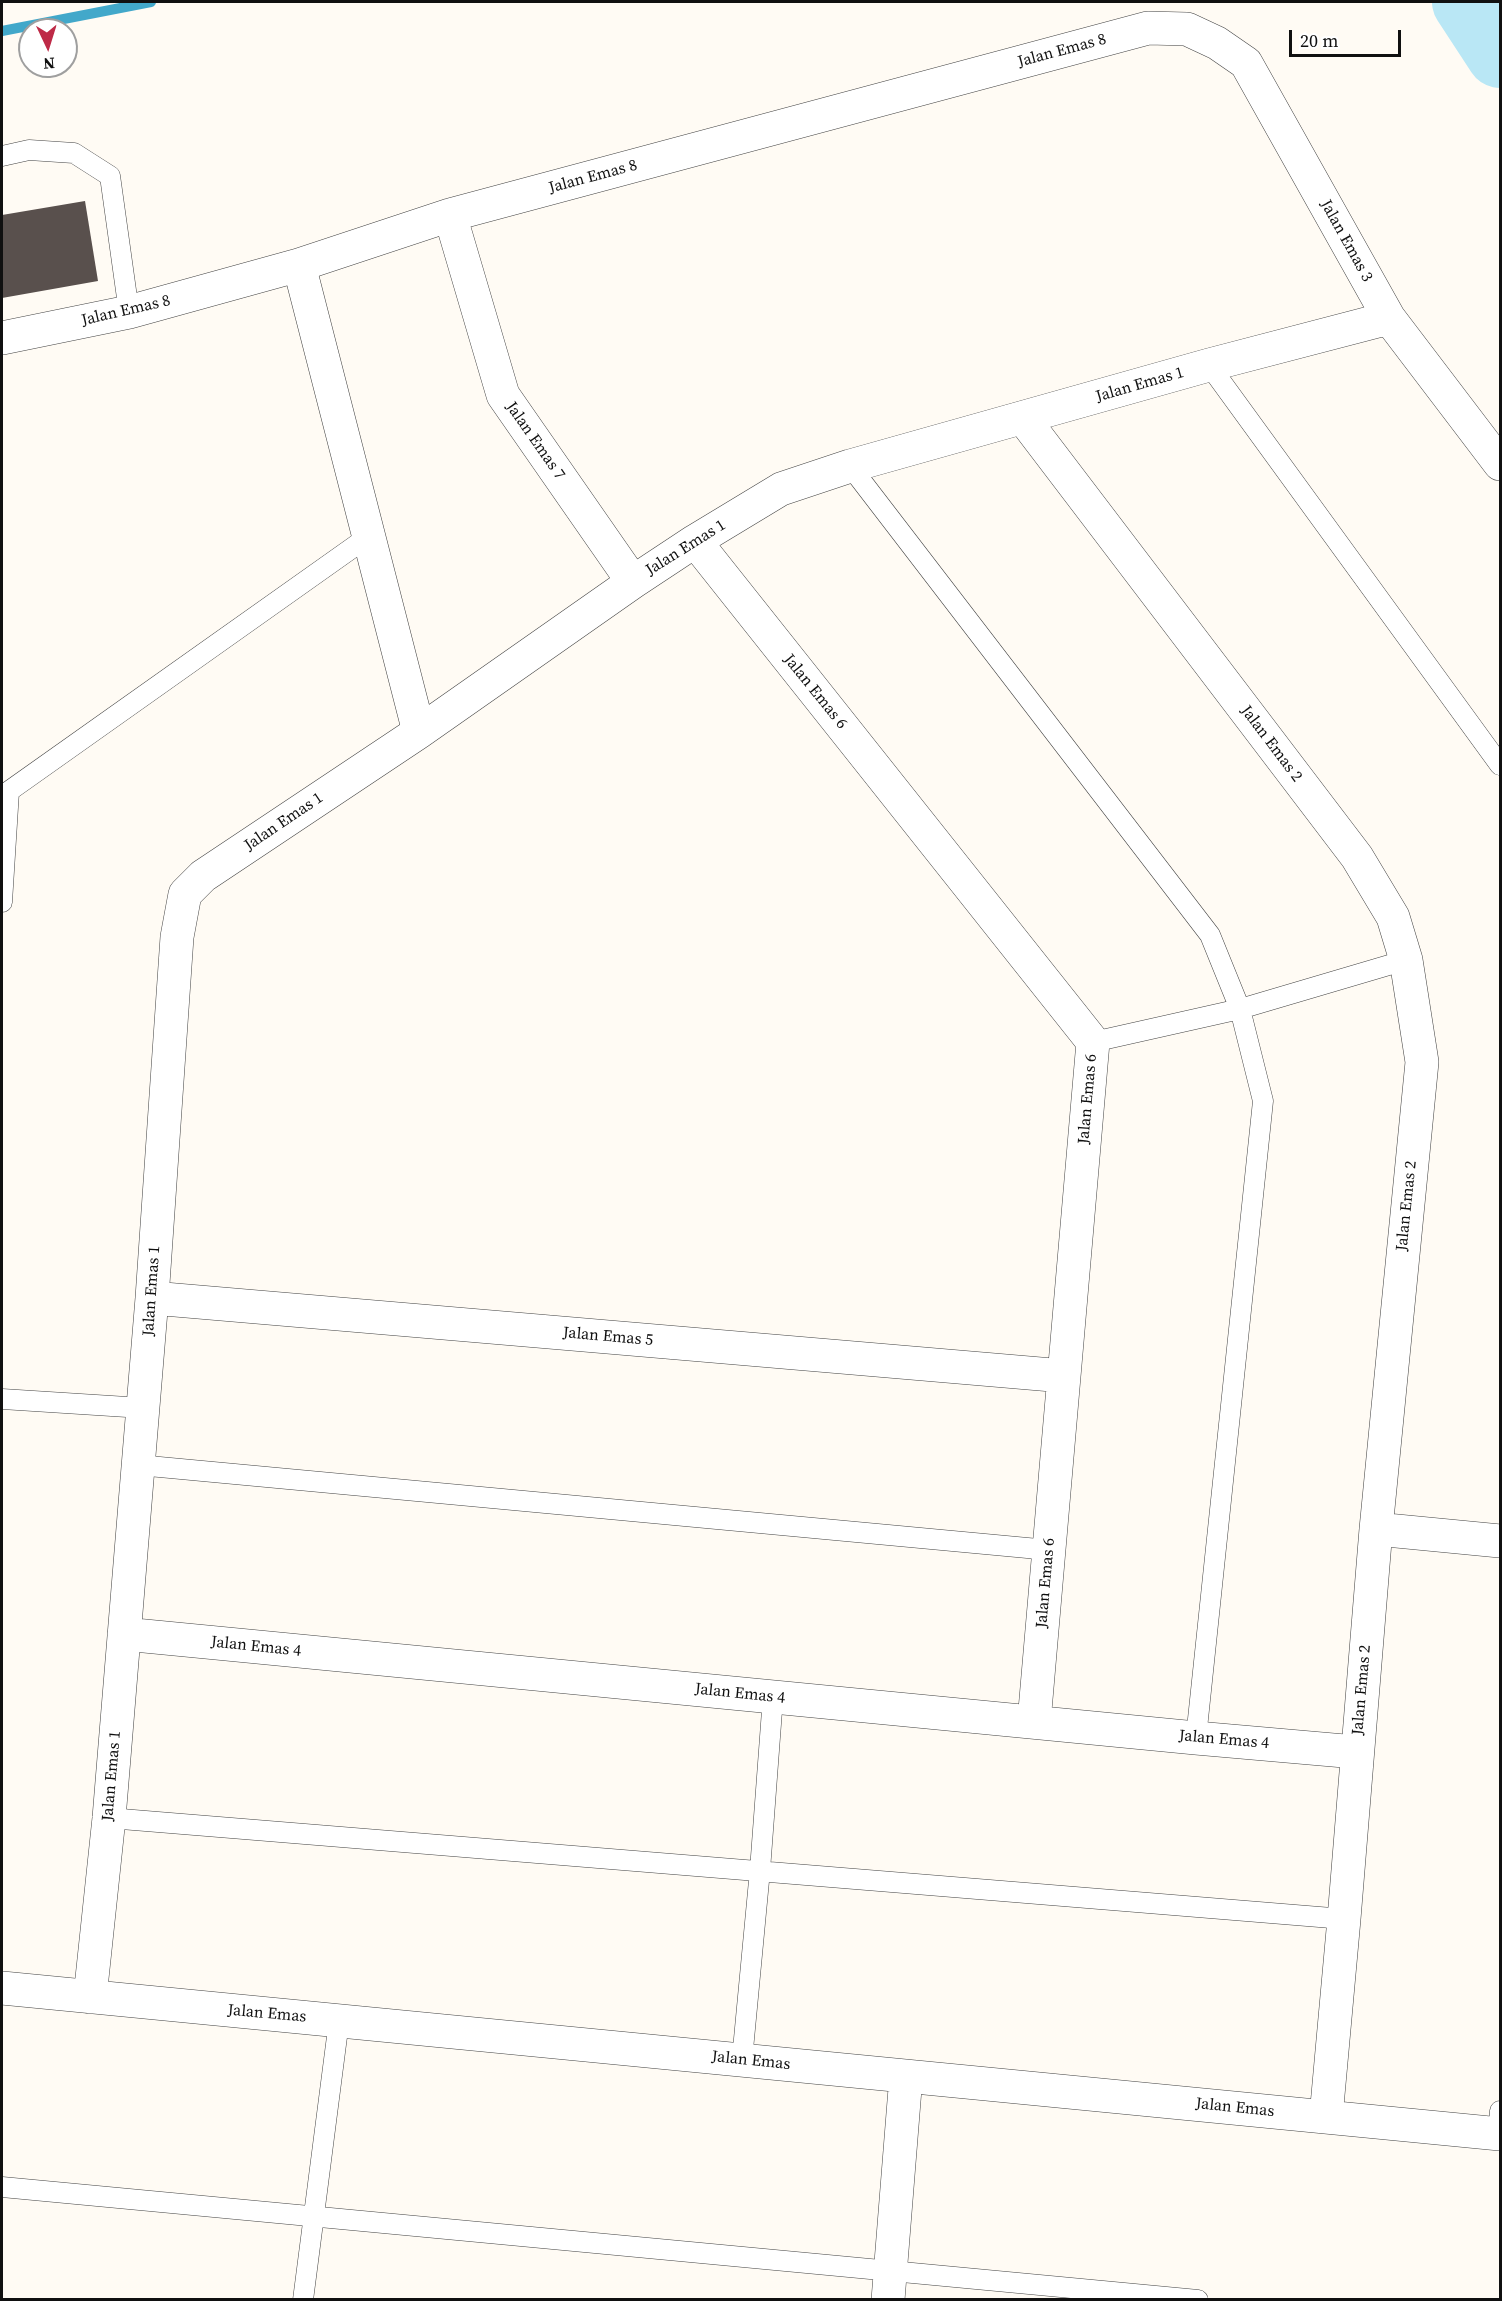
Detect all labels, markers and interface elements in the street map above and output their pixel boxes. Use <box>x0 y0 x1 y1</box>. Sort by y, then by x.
north arrow <box>18 18 78 78</box>
scale bar <box>1292 18 1404 56</box>
text: 20 m <box>1300 28 1338 53</box>
street label: Jalan Emas 8 <box>1016 30 1108 72</box>
text: N <box>43 53 56 75</box>
street label: Jalan Emas 8 <box>547 156 639 198</box>
street label: Jalan Emas 3 <box>1316 197 1376 285</box>
street label: Jalan Emas 8 <box>80 291 172 331</box>
street label: Jalan Emas 1 <box>1094 363 1186 407</box>
street label: Jalan Emas 7 <box>501 398 569 484</box>
street label: Jalan Emas 1 <box>642 516 730 580</box>
street label: Jalan Emas 6 <box>779 651 851 733</box>
street label: Jalan Emas 2 <box>1236 702 1306 786</box>
street label: Jalan Emas 1 <box>241 789 327 855</box>
street label: Jalan Emas 6 <box>1074 1053 1102 1145</box>
street label: Jalan Emas 2 <box>1393 1160 1421 1252</box>
street label: Jalan Emas 1 <box>139 1245 165 1337</box>
street label: Jalan Emas 5 <box>562 1323 654 1351</box>
street label: Jalan Emas 6 <box>1032 1537 1060 1629</box>
street label: Jalan Emas 4 <box>210 1633 302 1661</box>
street label: Jalan Emas 2 <box>1348 1644 1376 1736</box>
street label: Jalan Emas 4 <box>694 1680 786 1708</box>
street label: Jalan Emas 4 <box>1178 1726 1270 1754</box>
street label: Jalan Emas 1 <box>98 1730 126 1822</box>
street label: Jalan Emas <box>227 2001 307 2027</box>
street label: Jalan Emas <box>711 2047 791 2075</box>
street label: Jalan Emas <box>1195 2094 1275 2122</box>

